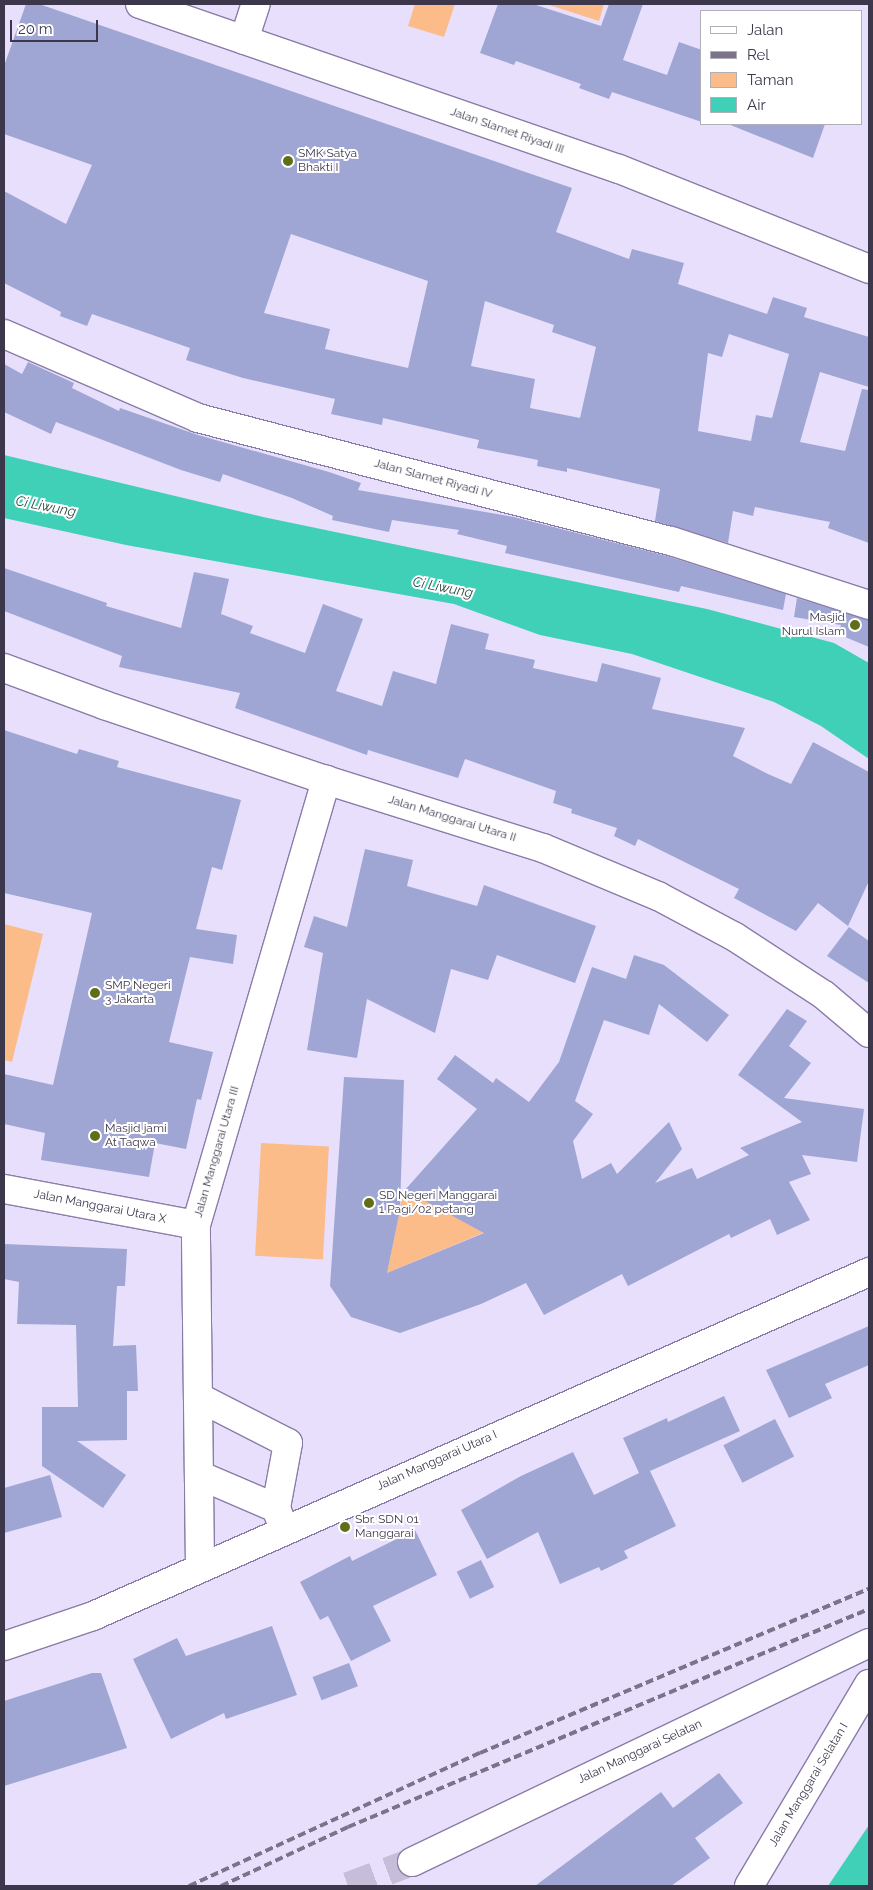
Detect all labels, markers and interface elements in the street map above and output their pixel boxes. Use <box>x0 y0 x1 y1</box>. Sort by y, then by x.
scale bar <box>12 10 100 42</box>
legend <box>700 10 863 125</box>
text: 20 m <box>18 20 53 38</box>
text: Jalan <box>747 21 783 39</box>
text: Rel <box>747 46 769 64</box>
text: Taman <box>747 71 793 89</box>
text: Air <box>747 96 766 114</box>
street label: Jalan Slamet Riyadi III <box>448 105 566 157</box>
place label: SMK Satya Bhakti I <box>298 147 357 175</box>
marker: SMK Satya Bhakti I <box>282 155 294 167</box>
street label: Jalan Slamet Riyadi IV <box>372 456 494 502</box>
water label: Ci Liwung <box>14 492 78 520</box>
water label: Ci Liwung <box>411 573 475 601</box>
place label: Masjid Nurul Islam <box>781 611 845 639</box>
marker: Masjid Nurul Islam <box>849 619 861 631</box>
street label: Jalan Manggarai Utara II <box>386 793 518 845</box>
place label: SMP Negeri 3 Jakarta <box>105 979 171 1007</box>
marker: SMP Negeri 3 Jakarta <box>89 987 101 999</box>
street label: Jalan Manggarai Utara III <box>191 1085 243 1219</box>
place label: Masjid jami At Taqwa <box>105 1122 167 1150</box>
marker: Masjid jami At Taqwa <box>89 1130 101 1142</box>
street label: Jalan Manggarai Utara X <box>32 1187 168 1227</box>
place label: SD Negeri Manggarai 1 Pagi/02 petang <box>379 1189 497 1217</box>
marker: SD Negeri Manggarai 1 Pagi/02 petang <box>363 1197 375 1209</box>
street label: Jalan Manggarai Utara I <box>375 1428 499 1494</box>
place label: Sbr. SDN 01 Manggarai <box>355 1513 419 1541</box>
marker: Sbr. SDN 01 Manggarai <box>339 1521 351 1533</box>
street label: Jalan Manggarai Selatan <box>576 1717 704 1787</box>
street label: Jalan Manggarai Selatan I <box>766 1721 852 1849</box>

